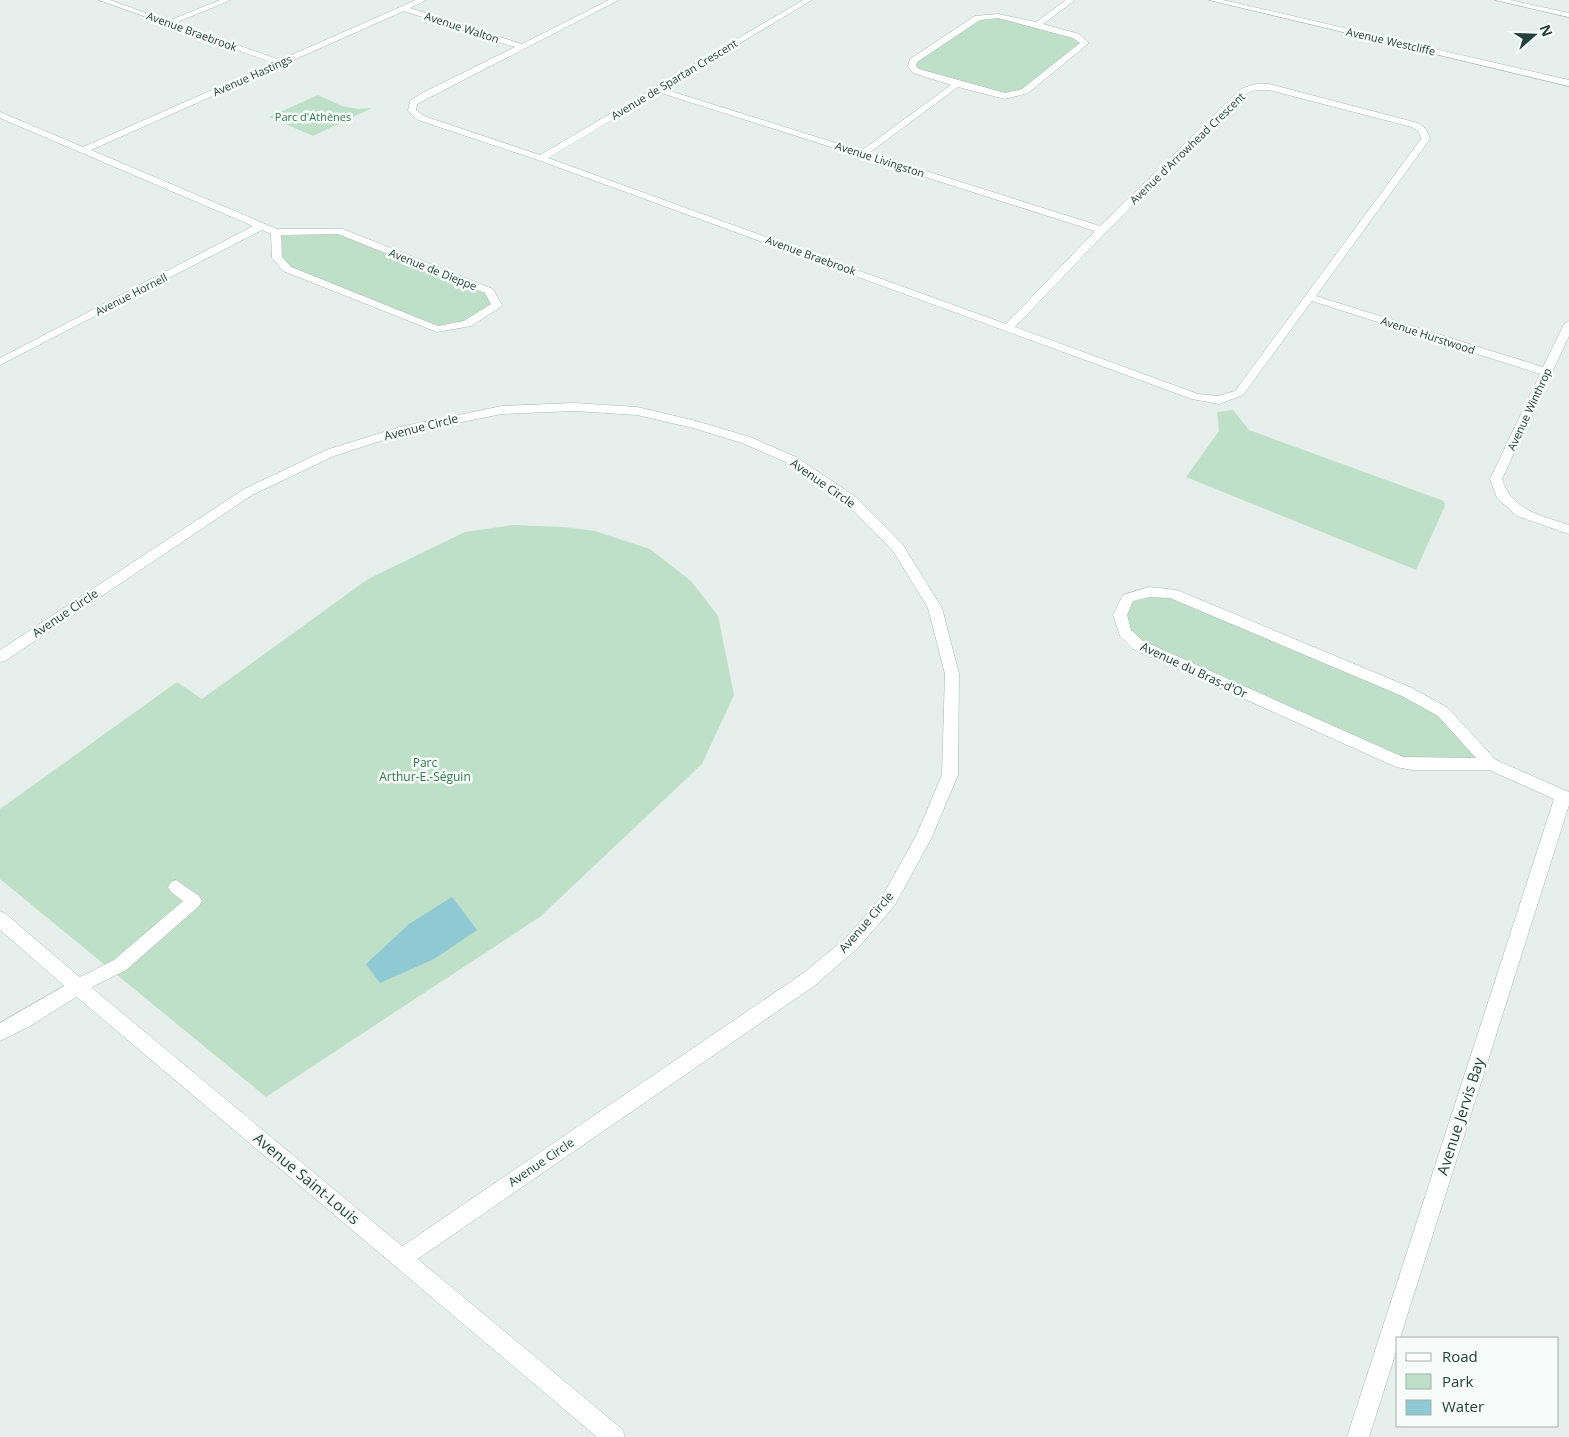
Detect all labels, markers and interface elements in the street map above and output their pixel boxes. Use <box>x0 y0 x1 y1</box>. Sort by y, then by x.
street label: Avenue Braebrook <box>145 8 240 54</box>
street label: Avenue Walton <box>423 8 501 46</box>
north arrow <box>1509 10 1559 60</box>
text: N <box>1536 22 1558 39</box>
street label: Avenue Westcliffe <box>1345 23 1437 59</box>
street label: Avenue de Spartan Crescent <box>608 35 740 123</box>
street label: Avenue Hastings <box>210 51 294 99</box>
street label: Avenue d'Arrowhead Crescent <box>1126 89 1248 207</box>
park label: Parc d'Athènes <box>275 109 351 124</box>
street label: Avenue Livingston <box>833 137 927 181</box>
street label: Avenue Braebrook <box>764 232 859 278</box>
street label: Avenue de Dieppe <box>387 245 479 293</box>
street label: Avenue Hornell <box>92 269 170 319</box>
street label: Avenue Hurstwood <box>1379 313 1477 357</box>
street label: Avenue Winthrop <box>1503 365 1555 453</box>
street label: Avenue Circle <box>382 410 460 444</box>
street label: Avenue Circle <box>787 454 859 512</box>
street label: Avenue Circle <box>29 585 101 641</box>
street label: Avenue du Bras-d'Or <box>1138 638 1250 702</box>
park label: Parc Arthur-E.-Séguin <box>379 754 471 785</box>
street label: Avenue Circle <box>835 888 897 956</box>
street label: Avenue Jervis Bay <box>1432 1054 1489 1177</box>
street label: Avenue Saint-Louis <box>250 1128 364 1228</box>
street label: Avenue Circle <box>505 1134 577 1190</box>
legend <box>1396 1337 1559 1427</box>
text: Road <box>1442 1346 1478 1366</box>
text: Park <box>1442 1371 1473 1391</box>
text: Water <box>1442 1396 1484 1416</box>

